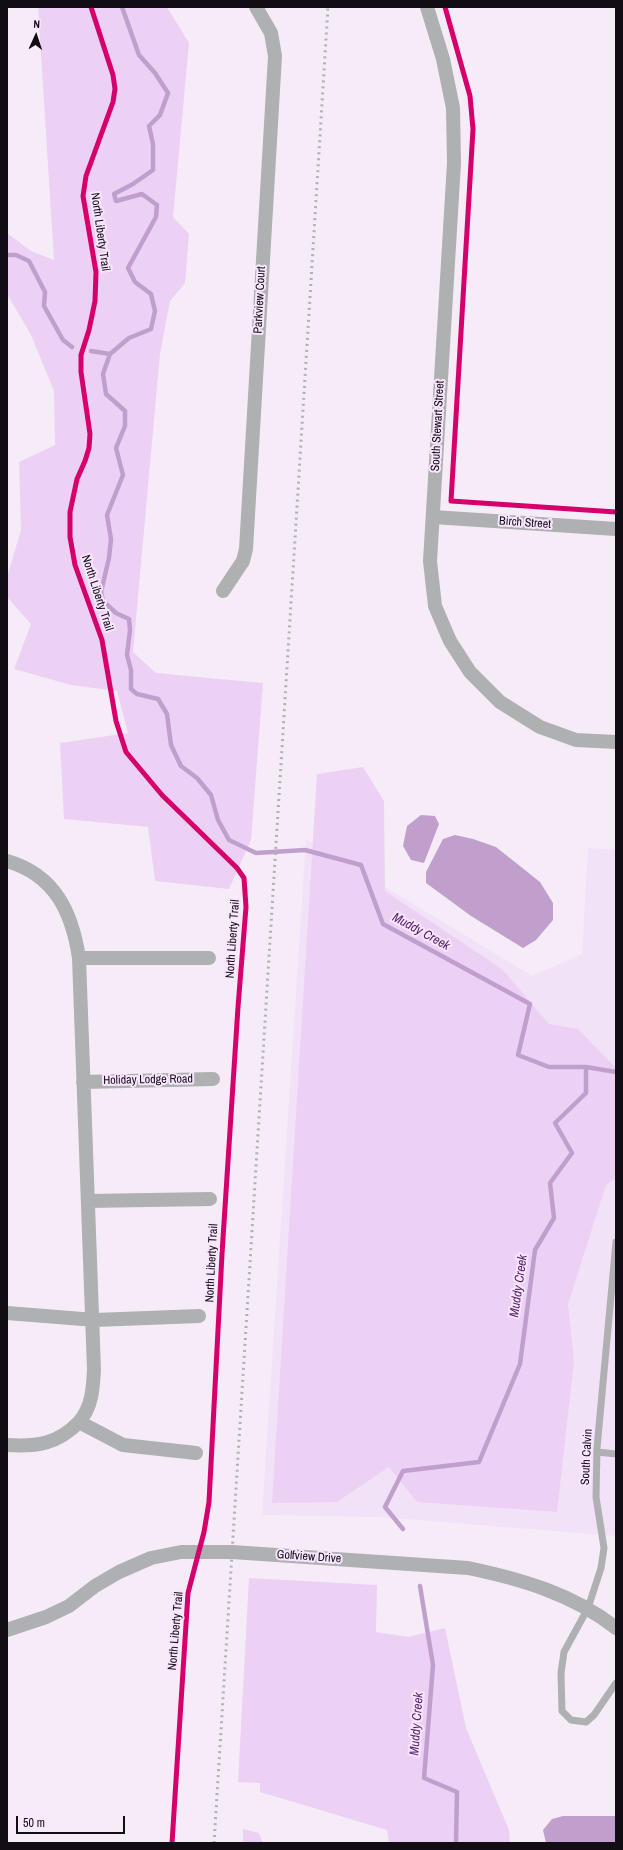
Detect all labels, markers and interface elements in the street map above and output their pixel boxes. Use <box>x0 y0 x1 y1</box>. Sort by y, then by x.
north arrow <box>16 16 56 56</box>
text: N <box>33 17 40 31</box>
street label: North Liberty Trail <box>87 192 113 272</box>
street label: Parkview Court <box>251 266 269 334</box>
street label: South Stewart Street <box>428 380 448 472</box>
street label: Birch Street <box>499 514 551 532</box>
street label: North Liberty Trail <box>78 553 116 633</box>
street label: North Liberty Trail <box>223 899 243 979</box>
water label: Muddy Creek <box>389 910 453 954</box>
street label: Holiday Lodge Road <box>103 1072 193 1088</box>
street label: North Liberty Trail <box>203 1223 221 1303</box>
water label: Muddy Creek <box>507 1254 531 1318</box>
street label: South Calvin <box>578 1428 596 1486</box>
street label: Golfview Drive <box>276 1548 342 1566</box>
street label: North Liberty Trail <box>165 1591 187 1671</box>
water label: Muddy Creek <box>407 1692 427 1756</box>
scale bar <box>18 1808 127 1834</box>
text: 50 m <box>23 1815 45 1831</box>

